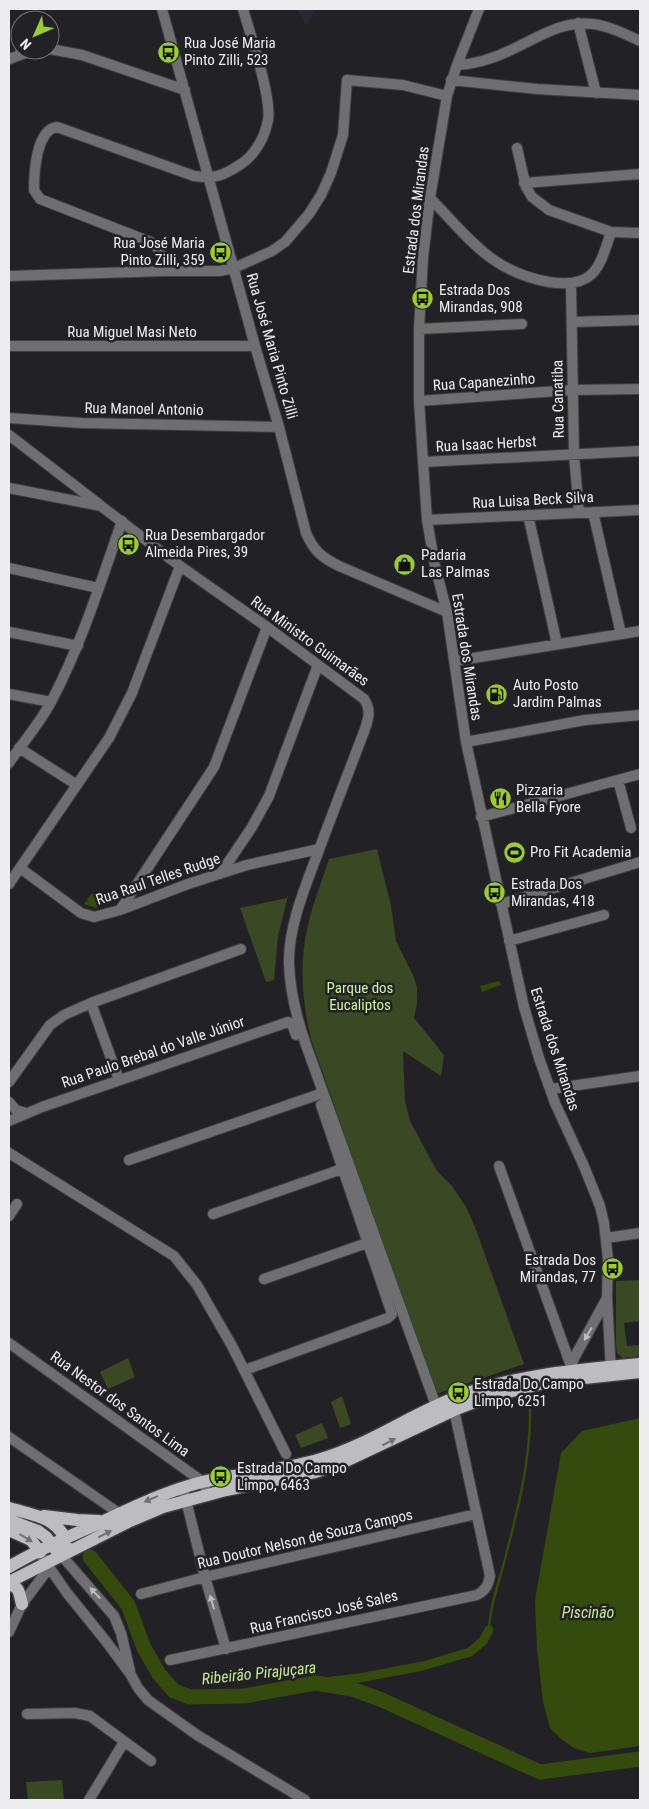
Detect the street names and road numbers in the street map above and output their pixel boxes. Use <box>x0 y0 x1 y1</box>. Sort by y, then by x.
street label: Estrada dos Mirandas <box>399 145 433 275</box>
street label: Rua José Maria Pinto Zilli <box>243 271 301 421</box>
street label: Rua Miguel Masi Neto <box>67 323 197 341</box>
street label: Rua Canatiba <box>548 360 568 438</box>
street label: Rua Capanezinho <box>432 369 536 395</box>
street label: Rua Manoel Antonio <box>84 399 204 419</box>
street label: Rua Isaac Herbst <box>435 432 537 456</box>
street label: Rua Luisa Beck Silva <box>472 488 594 512</box>
street label: Rua Ministro Guimarães <box>248 592 373 690</box>
street label: Estrada dos Mirandas <box>448 592 486 722</box>
street label: Rua Raul Telles Rudge <box>94 849 222 909</box>
street label: Estrada dos Mirandas <box>527 985 583 1113</box>
street label: Rua Paulo Brebal do Valle Júnior <box>59 1012 247 1092</box>
street label: Rua Nestor dos Santos Lima <box>47 1347 193 1461</box>
street label: Rua Doutor Nelson de Souza Campos <box>196 1505 414 1573</box>
street label: Rua Francisco José Sales <box>248 1586 400 1638</box>

